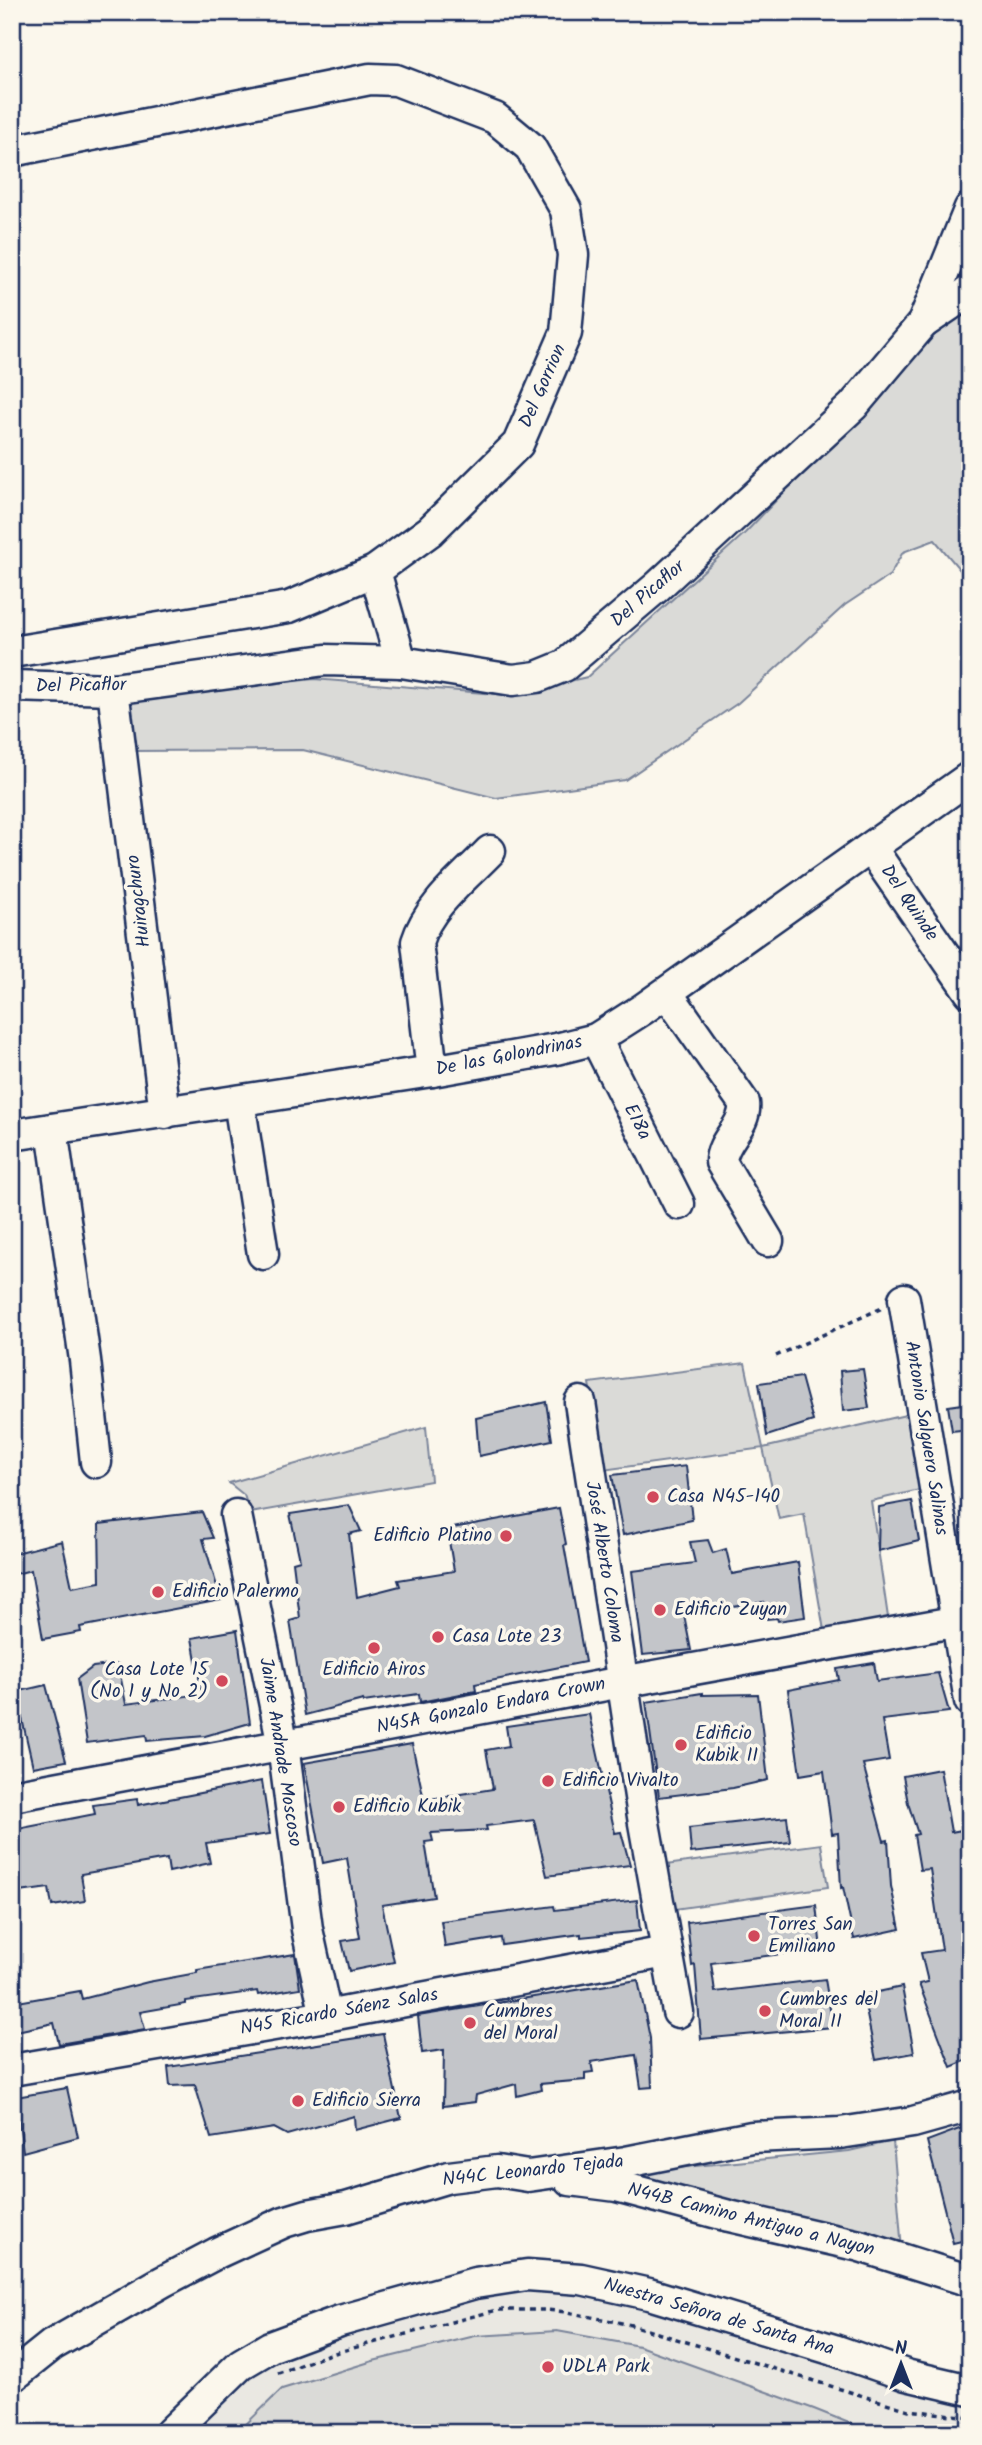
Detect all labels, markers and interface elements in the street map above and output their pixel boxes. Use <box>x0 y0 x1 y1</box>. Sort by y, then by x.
street label: Del Gorrion <box>511 339 575 433</box>
street label: Del Picaflor <box>604 552 693 635</box>
street label: Del Picaflor <box>35 670 128 702</box>
street label: Huiragchuro <box>118 853 160 949</box>
street label: Del Quinde <box>872 859 946 948</box>
street label: De las Golondrinas <box>433 1027 585 1085</box>
street label: E18a <box>615 1099 659 1145</box>
street label: Antonio Salguero Salinas <box>896 1339 956 1537</box>
street label: José Alberto Coloma <box>576 1479 632 1645</box>
place label: Casa N45-140 <box>667 1482 780 1512</box>
marker: Casa N45-140 <box>645 1489 661 1505</box>
place label: Edificio Platino <box>373 1521 492 1551</box>
marker: Edificio Platino <box>498 1528 514 1544</box>
place label: Edificio Palermo <box>172 1577 299 1607</box>
marker: Edificio Palermo <box>150 1584 166 1600</box>
place label: Edificio Zuyan <box>674 1595 787 1625</box>
marker: Edificio Zuyan <box>652 1602 668 1618</box>
place label: Casa Lote 23 <box>452 1622 561 1652</box>
marker: Casa Lote 23 <box>430 1629 446 1645</box>
marker: Edificio Airos <box>366 1640 382 1656</box>
place label: Casa Lote 15 (No 1 y No 2) <box>90 1655 210 1707</box>
street label: Jaime Andrade Moscoso <box>250 1655 310 1849</box>
place label: Edificio Airos <box>322 1655 426 1685</box>
street label: N45A Gonzalo Endara Crown <box>374 1669 608 1743</box>
marker: Casa Lote 15 (No 1 y No 2) <box>214 1673 230 1689</box>
place label: Edificio Kubik II <box>695 1719 758 1771</box>
marker: Edificio Kubik II <box>673 1737 689 1753</box>
place label: Edificio Vivalto <box>562 1766 679 1796</box>
marker: Edificio Vivalto <box>540 1773 556 1789</box>
place label: Edificio Kubik <box>353 1792 461 1822</box>
marker: Edificio Kubik <box>331 1799 347 1815</box>
place label: Torres San Emiliano <box>768 1910 853 1962</box>
marker: Torres San Emiliano <box>746 1928 762 1944</box>
street label: N45 Ricardo Sáenz Salas <box>238 1980 440 2044</box>
place label: Cumbres del Moral II <box>779 1985 878 2037</box>
place label: Cumbres del Moral <box>484 1997 558 2049</box>
marker: Cumbres del Moral II <box>757 2003 773 2019</box>
marker: Cumbres del Moral <box>462 2015 478 2031</box>
place label: Edificio Sierra <box>312 2086 421 2116</box>
marker: Edificio Sierra <box>290 2093 306 2109</box>
street label: N44C Leonardo Tejada <box>441 2147 625 2195</box>
street label: N44B Camino Antiguo a Nayon <box>624 2175 878 2265</box>
street label: Nuestra Señora de Santa Ana <box>600 2270 838 2364</box>
north arrow <box>866 2330 936 2400</box>
text: N <box>895 2334 907 2364</box>
place label: UDLA Park <box>562 2352 650 2382</box>
marker: UDLA Park <box>540 2359 556 2375</box>

